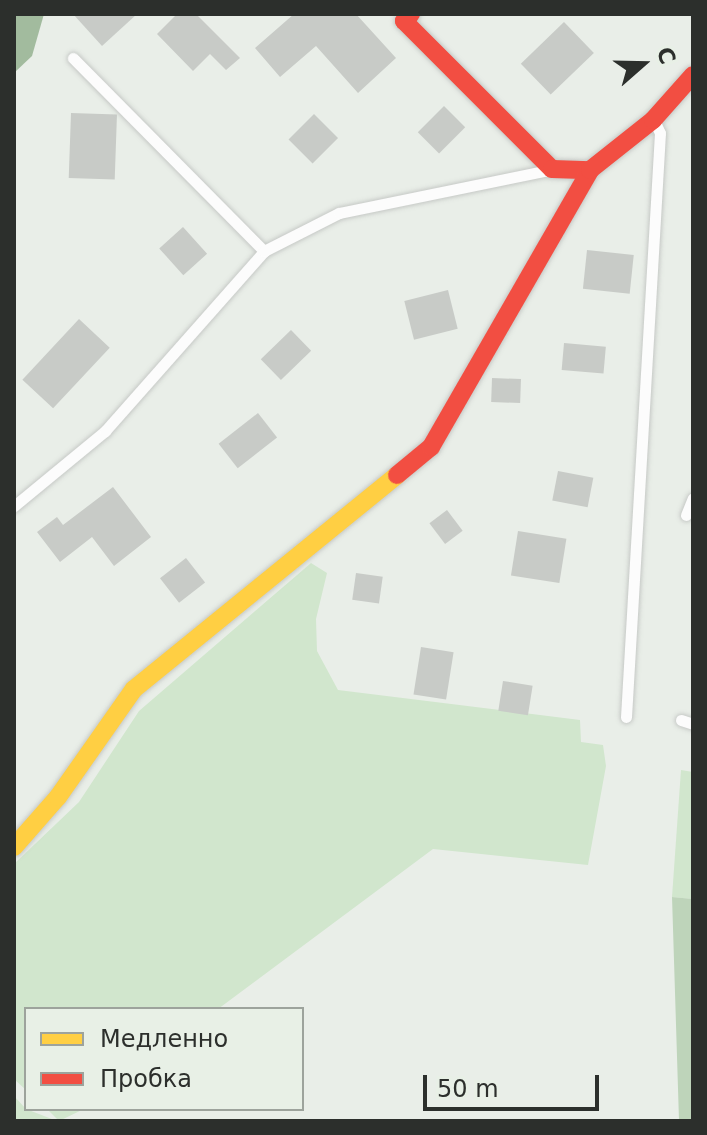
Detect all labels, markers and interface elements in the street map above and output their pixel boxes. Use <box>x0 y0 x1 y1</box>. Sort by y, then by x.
north arrow <box>603 24 683 104</box>
text: С <box>652 44 681 67</box>
legend <box>24 1007 304 1111</box>
text: Медленно <box>100 1025 228 1053</box>
scale bar <box>427 1059 603 1109</box>
text: Пробка <box>100 1065 192 1093</box>
text: 50 m <box>437 1075 499 1103</box>

